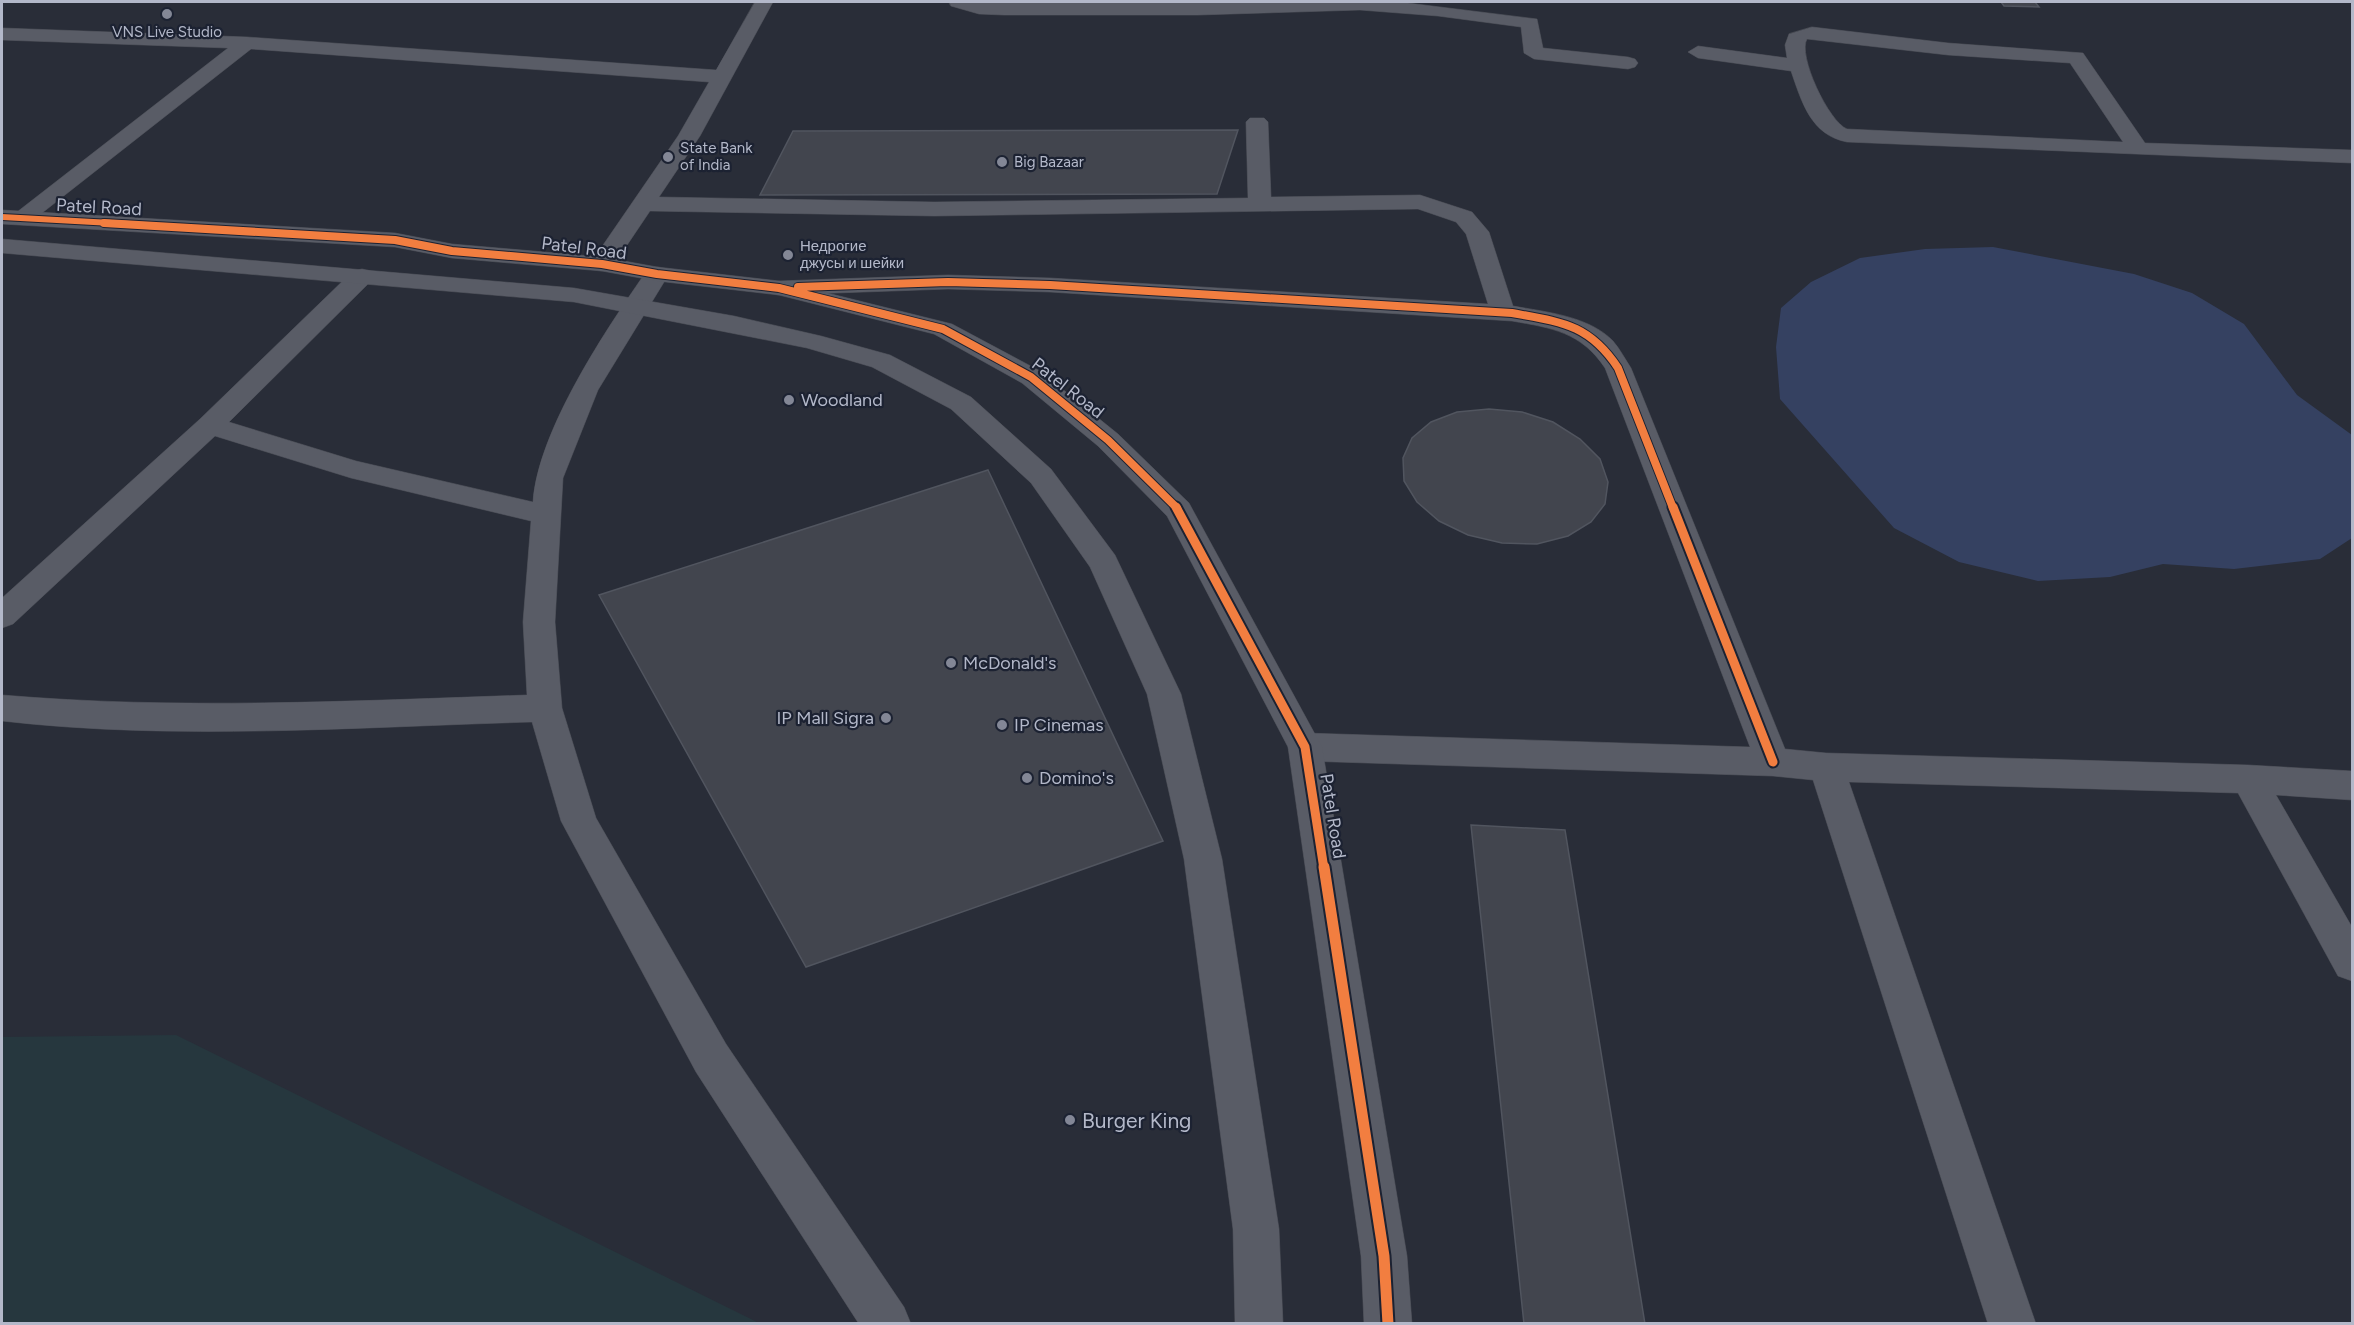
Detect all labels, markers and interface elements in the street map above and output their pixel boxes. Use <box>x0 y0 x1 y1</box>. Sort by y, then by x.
marker: VNS Live Studio <box>160 7 174 21</box>
place label: VNS Live Studio <box>112 23 222 41</box>
place label: State Bank of India <box>680 139 753 174</box>
marker: State Bank of India <box>661 150 675 164</box>
place label: Big Bazaar <box>1014 153 1084 171</box>
marker: Big Bazaar <box>995 155 1009 169</box>
street label: Patel Road <box>56 194 142 220</box>
street label: Patel Road <box>540 232 628 264</box>
place label: Недрогие джусы и шейки <box>800 237 904 272</box>
marker: Недрогие джусы и шейки <box>781 248 795 262</box>
street label: Patel Road <box>1027 353 1109 423</box>
place label: Woodland <box>801 389 883 411</box>
marker: Woodland <box>782 393 796 407</box>
place label: McDonald's <box>963 652 1057 674</box>
marker: McDonald's <box>944 656 958 670</box>
place label: IP Mall Sigra <box>776 707 874 729</box>
marker: IP Mall Sigra <box>879 711 893 725</box>
place label: IP Cinemas <box>1014 714 1104 736</box>
marker: IP Cinemas <box>995 718 1009 732</box>
place label: Domino's <box>1039 767 1114 789</box>
marker: Domino's <box>1020 771 1034 785</box>
street label: Patel Road <box>1315 772 1351 860</box>
place label: Burger King <box>1082 1108 1191 1133</box>
marker: Burger King <box>1063 1113 1077 1127</box>

